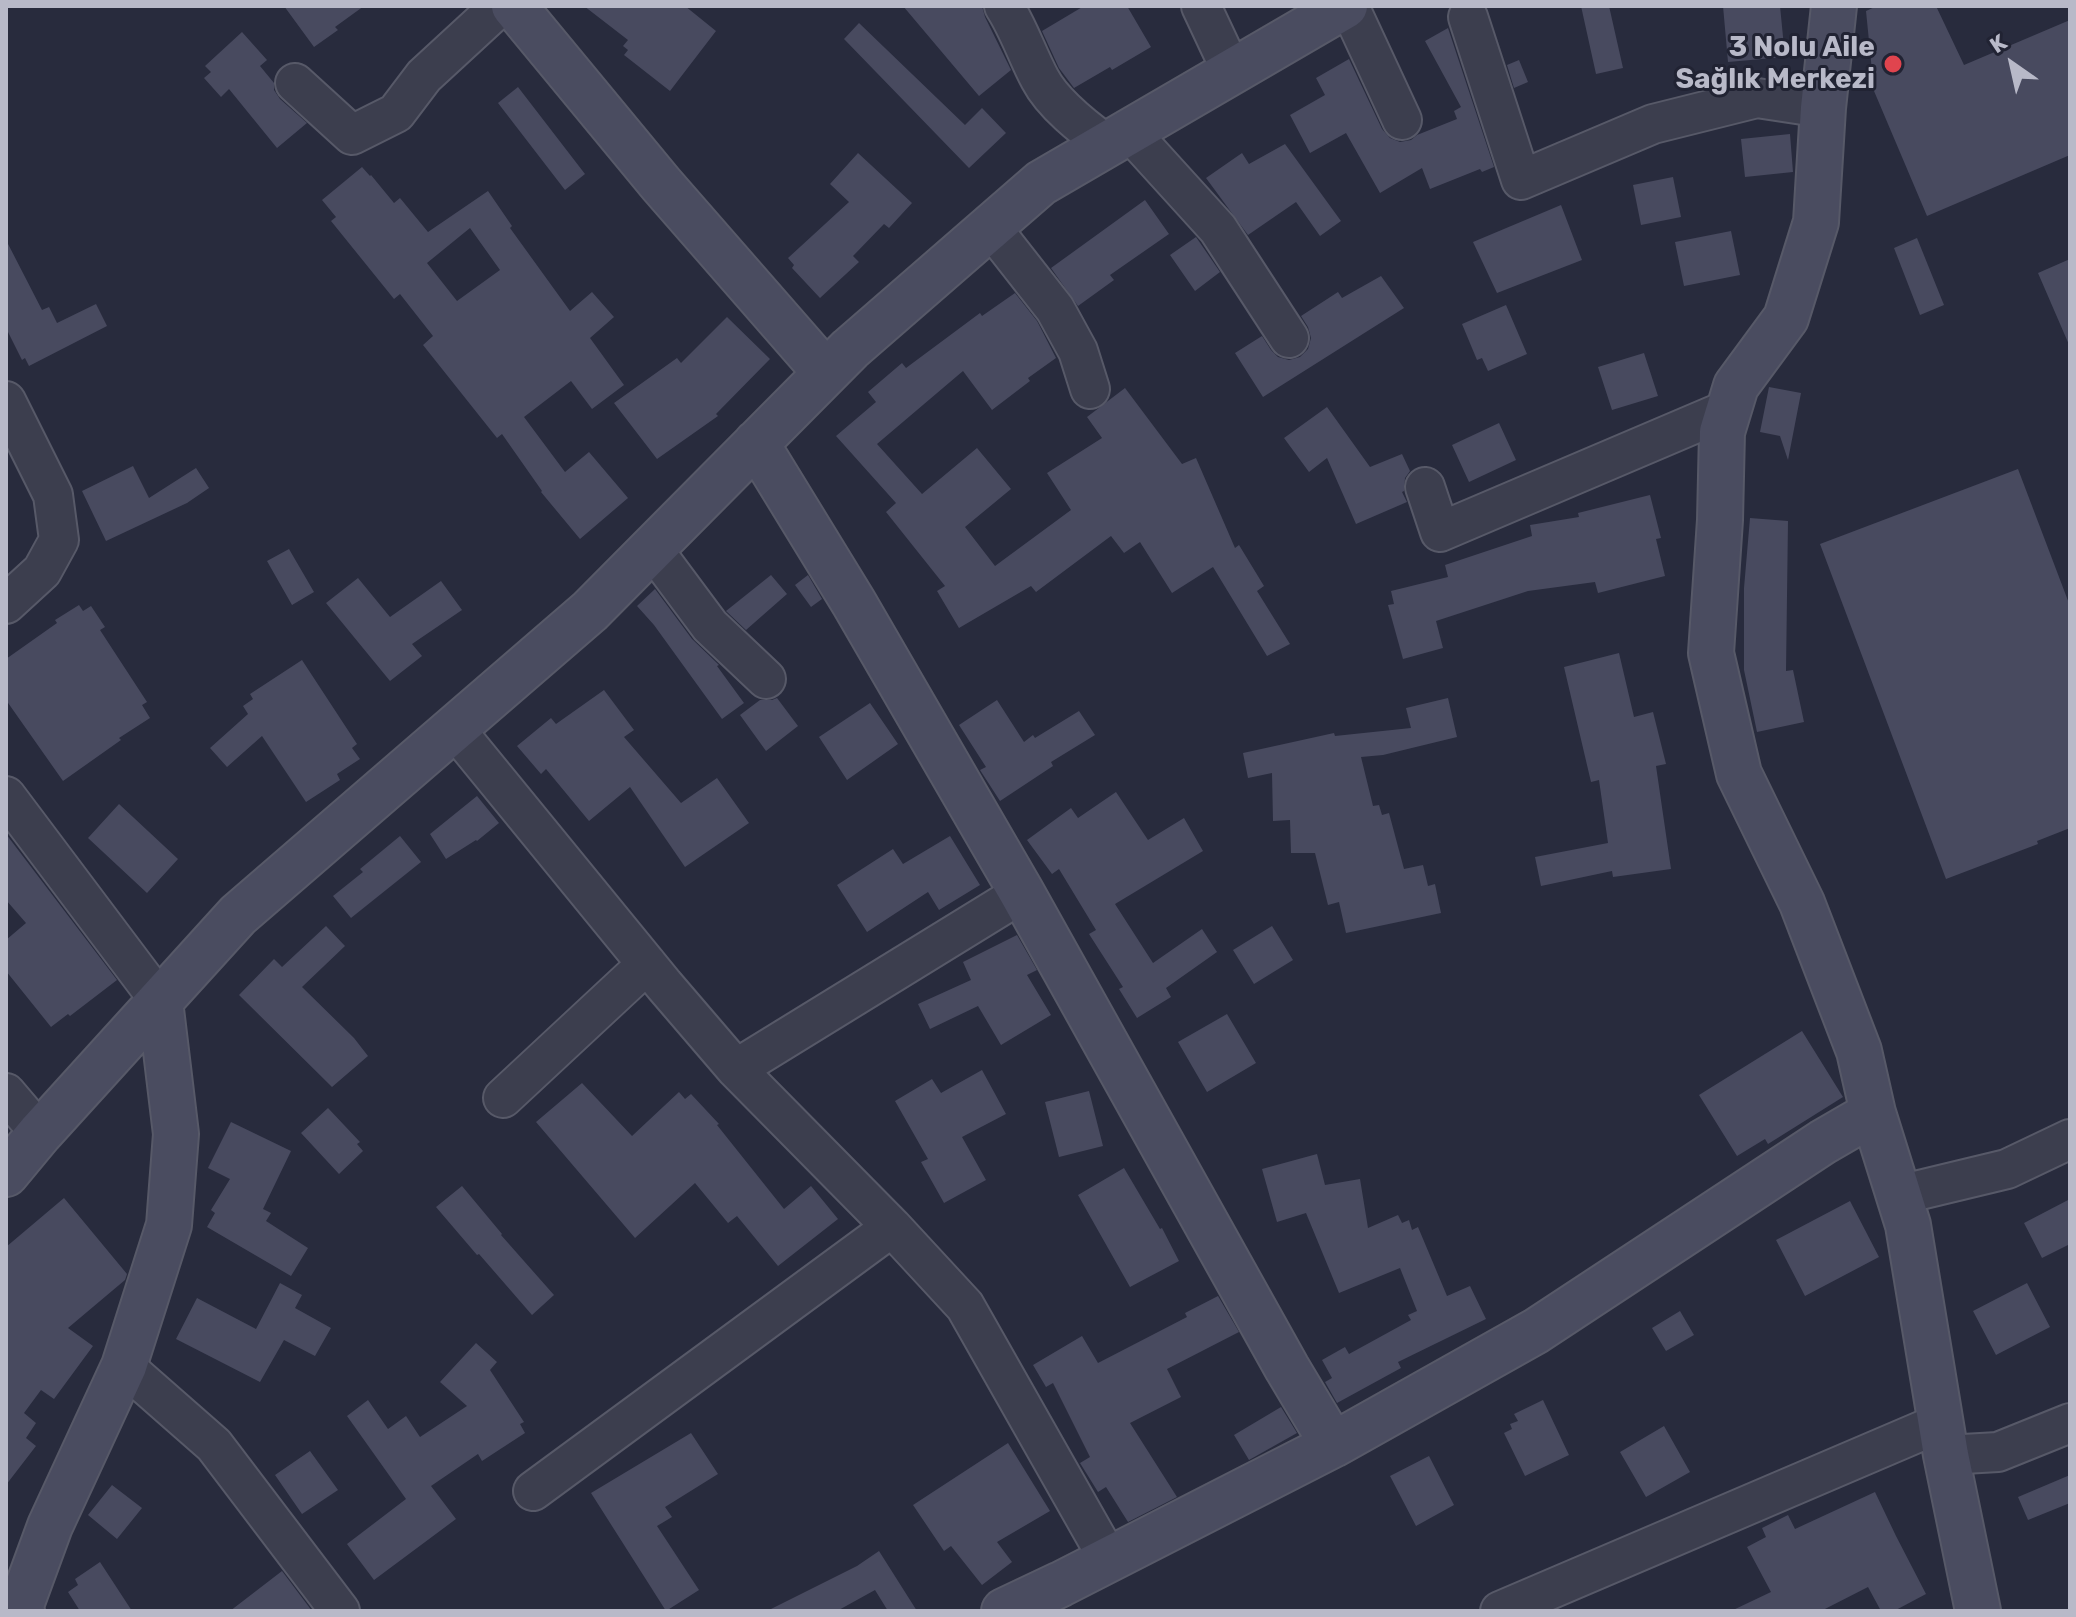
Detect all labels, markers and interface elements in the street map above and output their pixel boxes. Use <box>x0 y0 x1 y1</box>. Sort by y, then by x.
north arrow <box>1972 24 2052 104</box>
text: K <box>1985 28 2012 59</box>
place label: 3 Nolu Aile Sağlık Merkezi <box>1675 31 1875 97</box>
marker: 3 Nolu Aile Sağlık Merkezi <box>1882 53 1904 75</box>

